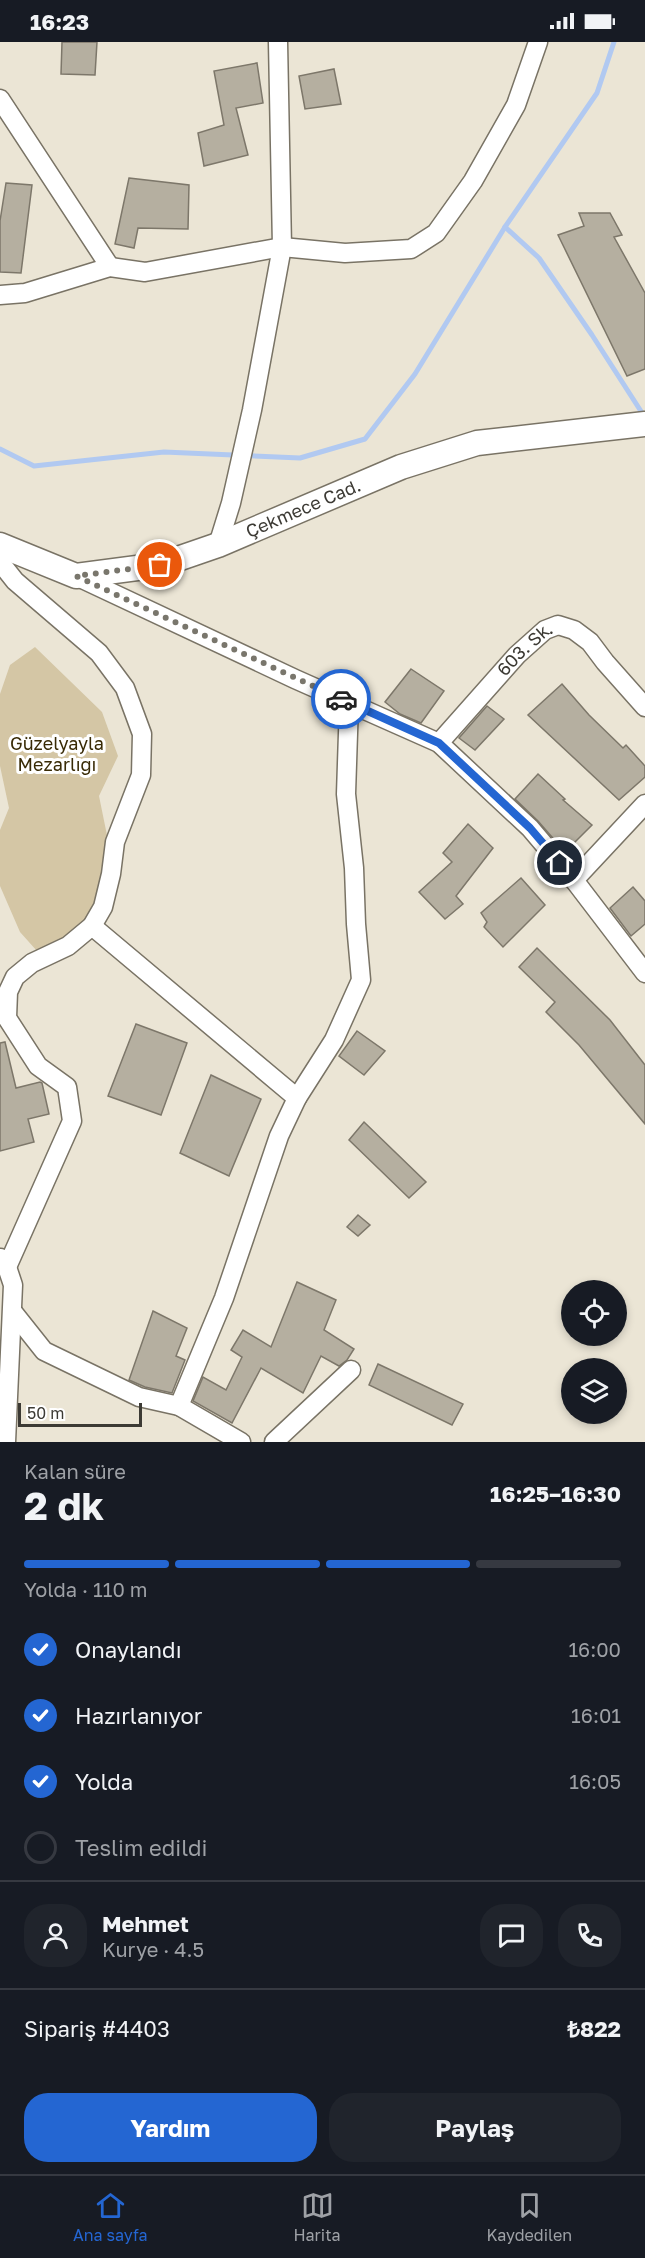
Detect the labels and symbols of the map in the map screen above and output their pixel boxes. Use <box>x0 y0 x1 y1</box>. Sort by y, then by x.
street label: Çekmece Cad. <box>242 473 364 542</box>
pin <box>134 539 185 590</box>
street label: 603. Sk. <box>492 616 556 680</box>
courier <box>311 669 371 729</box>
park label: Güzelyayla Mezarlığı <box>10 732 104 775</box>
pin <box>534 837 585 888</box>
scale bar <box>18 1400 142 1428</box>

